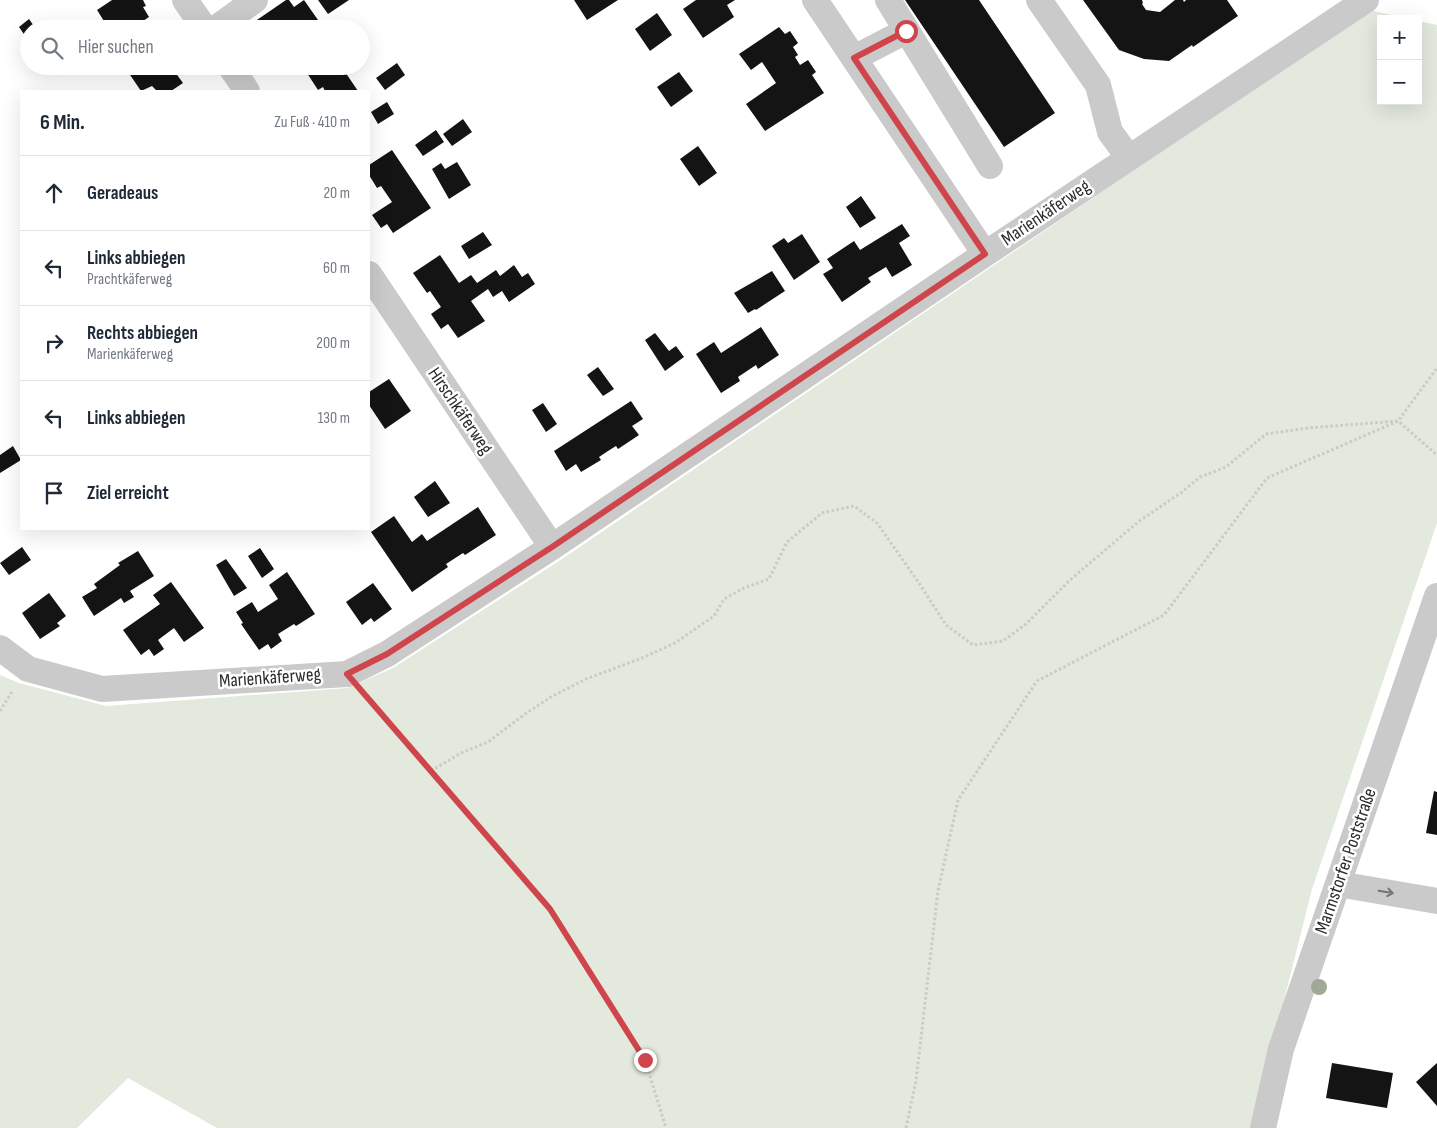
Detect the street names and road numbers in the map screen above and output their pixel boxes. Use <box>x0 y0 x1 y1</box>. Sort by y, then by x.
street label: Marienkäferweg <box>997 175 1095 251</box>
street label: Hirschkäferweg <box>423 363 498 459</box>
street label: Marienkäferweg <box>218 663 322 693</box>
street label: Marmstorfer Poststraße <box>1310 785 1382 937</box>

